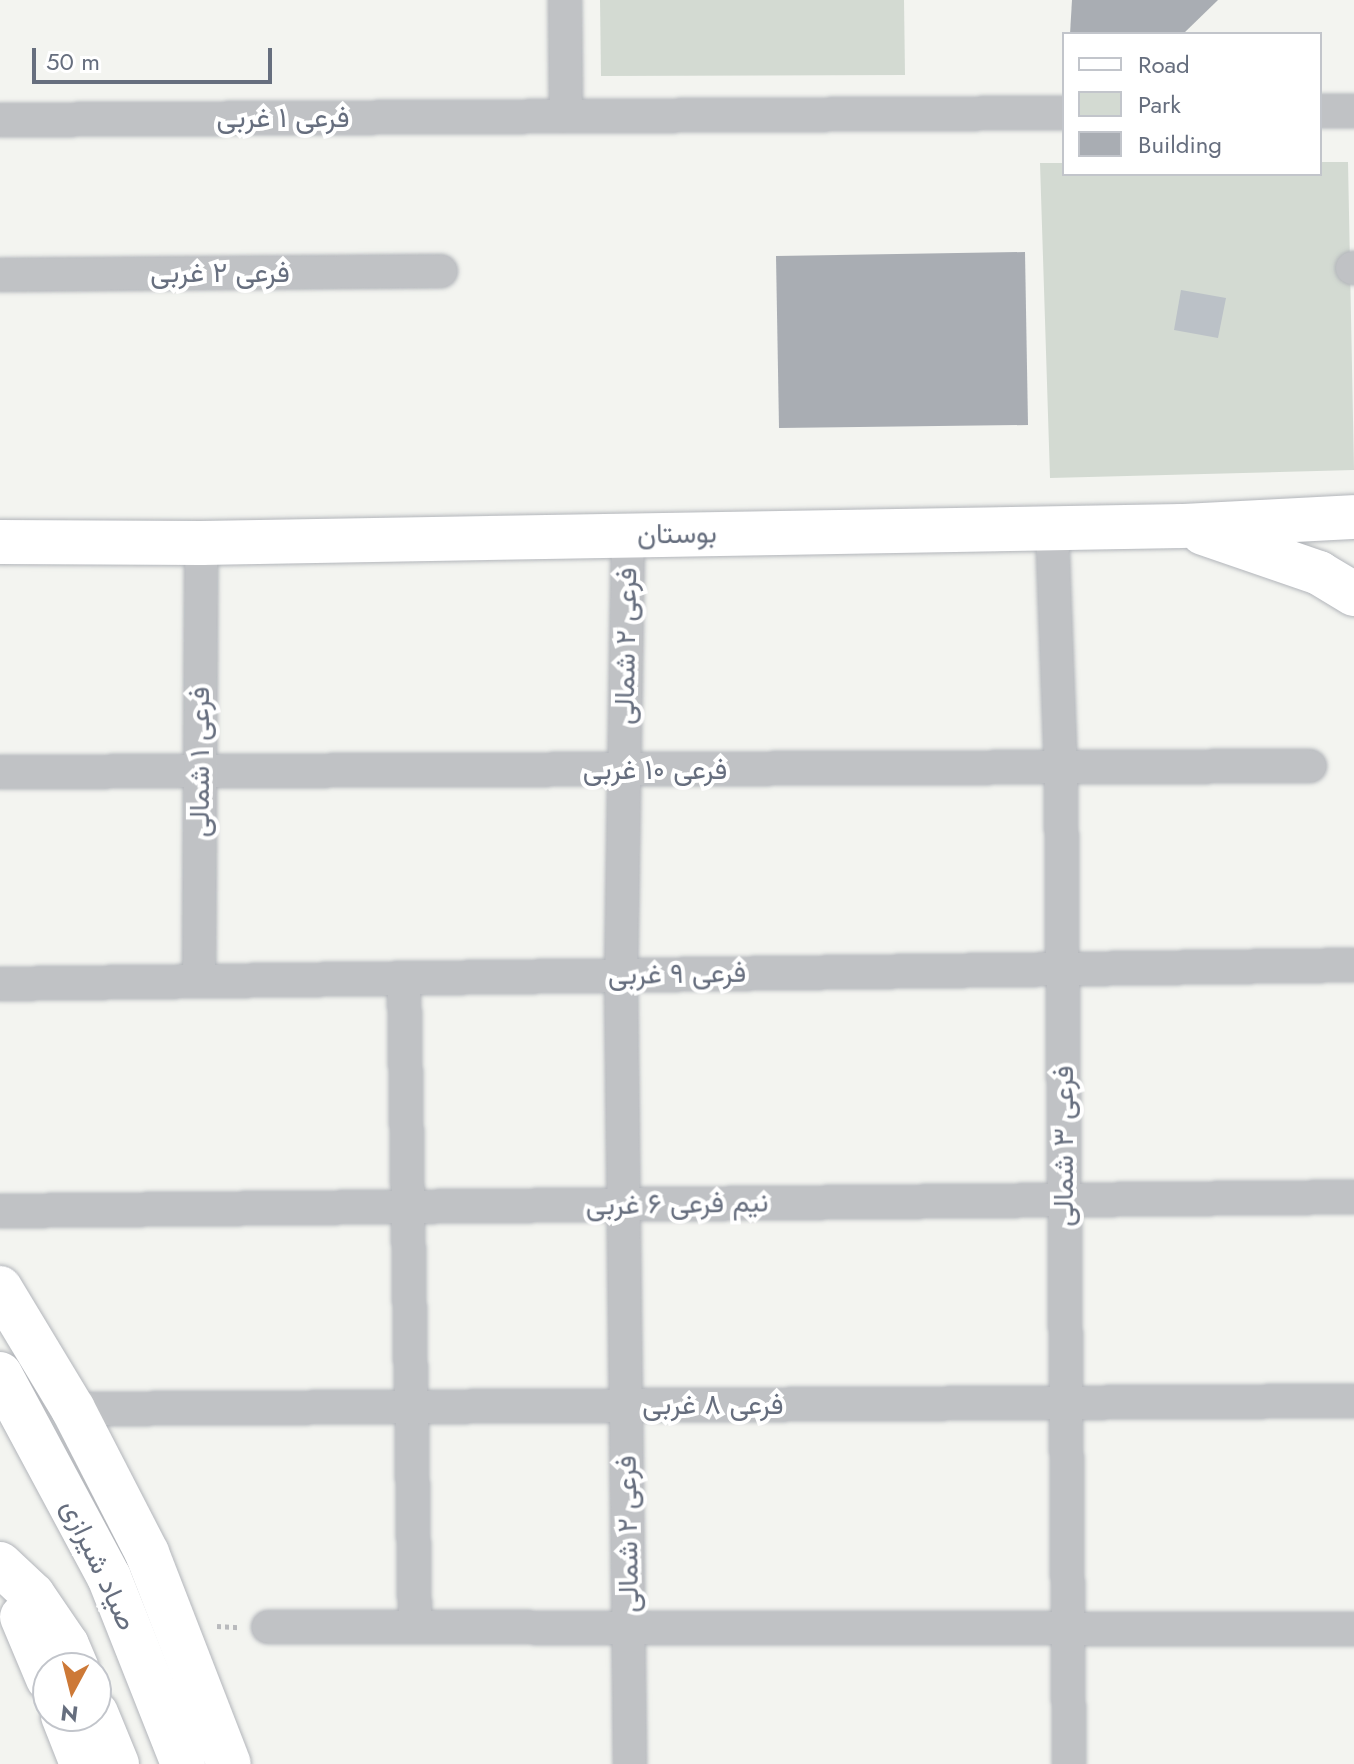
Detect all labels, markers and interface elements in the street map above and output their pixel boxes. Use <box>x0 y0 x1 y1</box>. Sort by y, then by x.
scale bar <box>36 32 276 82</box>
legend <box>1062 32 1322 176</box>
text: 50 m <box>46 44 100 79</box>
text: Road <box>1138 47 1190 82</box>
text: Park <box>1138 87 1181 122</box>
street label: فرعی ۱ غربی <box>217 101 349 135</box>
text: Building <box>1138 127 1222 162</box>
street label: فرعی ۲ غربی <box>150 256 290 290</box>
street label: بوستان <box>637 517 717 551</box>
street label: فرعی ۲ شمالی <box>608 567 644 725</box>
street label: فرعی ۱ شمالی <box>183 687 217 837</box>
street label: فرعی ۱۰ غربی <box>583 753 727 787</box>
street label: فرعی ۹ غربی <box>608 956 746 992</box>
street label: فرعی ۳ شمالی <box>1047 1065 1081 1227</box>
street label: نیم فرعی ۶ غربی <box>585 1186 769 1222</box>
street label: فرعی ۸ غربی <box>642 1388 784 1422</box>
street label: فرعی ۲ شمالی <box>610 1455 646 1613</box>
street label: صیاد شیرازی <box>54 1494 144 1636</box>
north arrow <box>32 1652 112 1732</box>
text: N <box>59 1697 80 1731</box>

